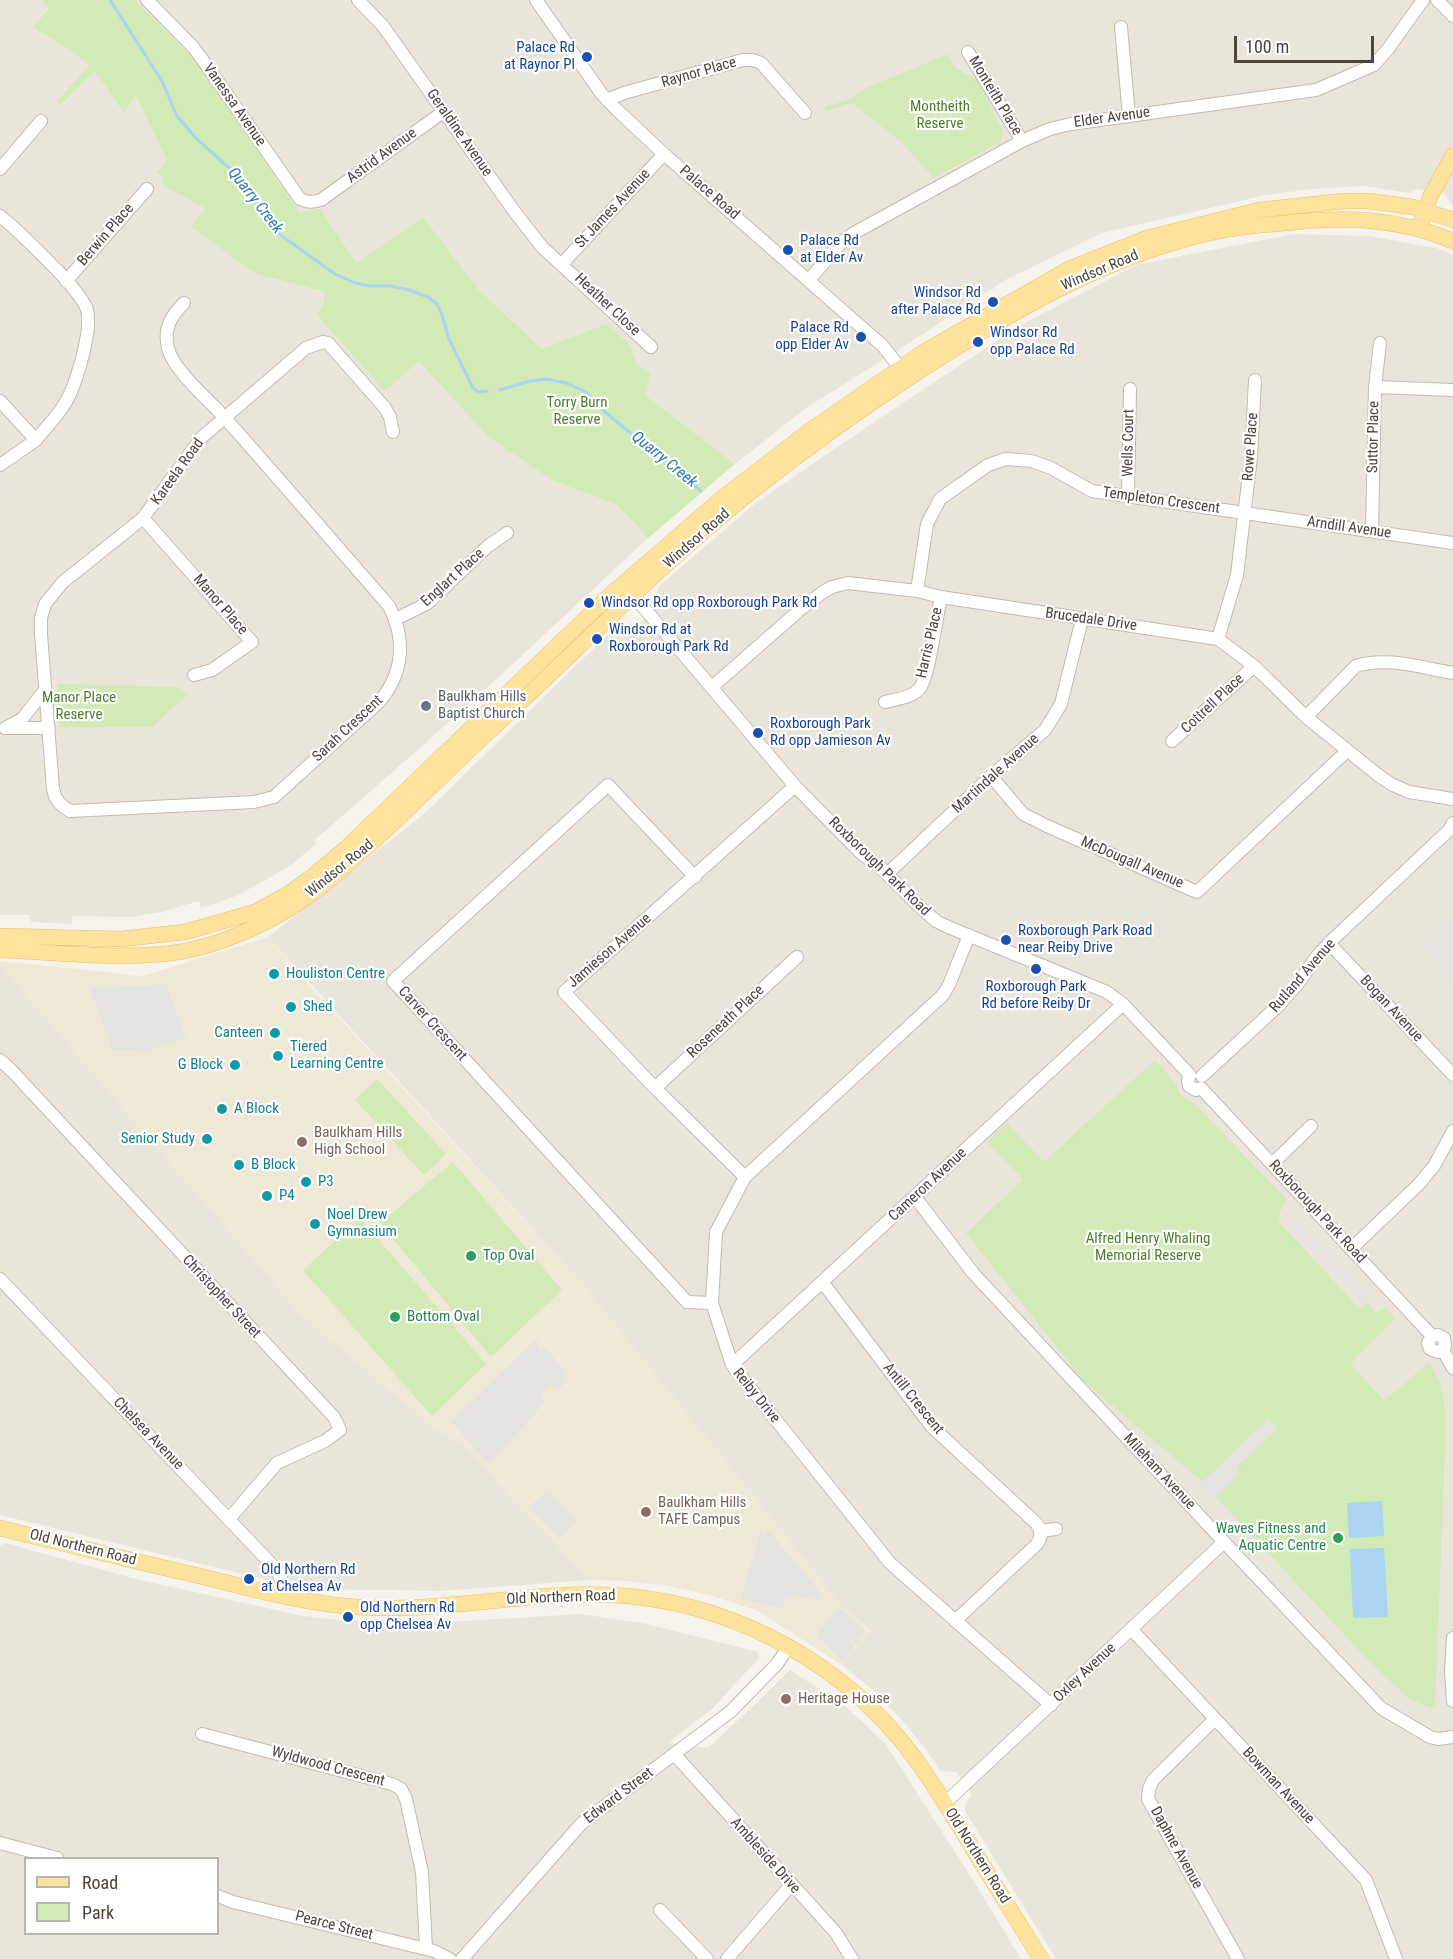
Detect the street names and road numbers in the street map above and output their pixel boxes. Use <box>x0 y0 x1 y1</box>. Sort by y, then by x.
street label: Monteith Place <box>964 53 1026 139</box>
street label: Raynor Place <box>660 54 738 92</box>
street label: Vanessa Avenue <box>199 60 269 150</box>
street label: Geraldine Avenue <box>422 86 496 180</box>
street label: Elder Avenue <box>1073 104 1151 132</box>
street label: Astrid Avenue <box>344 125 420 187</box>
street label: Palace Road <box>675 162 743 224</box>
street label: St James Avenue <box>572 166 654 252</box>
street label: Berwin Place <box>74 200 138 270</box>
street label: Windsor Road <box>1059 247 1141 295</box>
street label: Heather Close <box>570 270 644 340</box>
street label: Suttor Place <box>1364 401 1384 473</box>
street label: Wells Court <box>1119 409 1139 477</box>
street label: Rowe Place <box>1240 412 1262 482</box>
street label: Kareela Road <box>148 435 208 509</box>
street label: Templeton Crescent <box>1101 484 1221 518</box>
street label: Windsor Road <box>660 505 734 573</box>
street label: Arndill Avenue <box>1306 513 1392 543</box>
street label: Englart Place <box>418 545 488 611</box>
street label: Manor Place <box>189 571 251 639</box>
street label: Brucedale Drive <box>1044 605 1138 635</box>
street label: Harris Place <box>913 606 947 680</box>
street label: Cottrell Place <box>1178 670 1248 738</box>
street label: Sarah Crescent <box>309 692 387 766</box>
street label: Martindale Avenue <box>949 730 1043 818</box>
street label: Roxborough Park Road <box>824 814 934 920</box>
street label: McDougall Avenue <box>1078 833 1186 893</box>
street label: Windsor Road <box>302 836 378 902</box>
street label: Jamieson Avenue <box>565 910 655 992</box>
street label: Rutland Avenue <box>1266 936 1340 1016</box>
street label: Bogan Avenue <box>1356 972 1426 1046</box>
street label: Roseneath Place <box>684 982 768 1062</box>
street label: Carver Crescent <box>394 983 470 1065</box>
street label: Cameron Avenue <box>885 1144 971 1226</box>
street label: Roxborough Park Road <box>1265 1157 1369 1267</box>
street label: Christopher Street <box>178 1252 264 1342</box>
street label: Antill Crescent <box>879 1360 947 1438</box>
street label: Reiby Drive <box>728 1365 784 1427</box>
street label: Chelsea Avenue <box>109 1394 187 1474</box>
street label: Mileham Avenue <box>1119 1430 1199 1514</box>
street label: Old Northern Road <box>28 1526 138 1570</box>
street label: Old Northern Road <box>506 1587 616 1609</box>
street label: Oxley Avenue <box>1050 1640 1120 1706</box>
street label: Wyldwood Crescent <box>269 1743 387 1791</box>
street label: Bowman Avenue <box>1238 1744 1318 1828</box>
street label: Edward Street <box>581 1764 657 1828</box>
street label: Daphne Avenue <box>1146 1804 1206 1892</box>
street label: Old Northern Road <box>940 1805 1014 1907</box>
street label: Ambleside Drive <box>726 1814 804 1898</box>
street label: Pearce Street <box>293 1908 375 1944</box>

